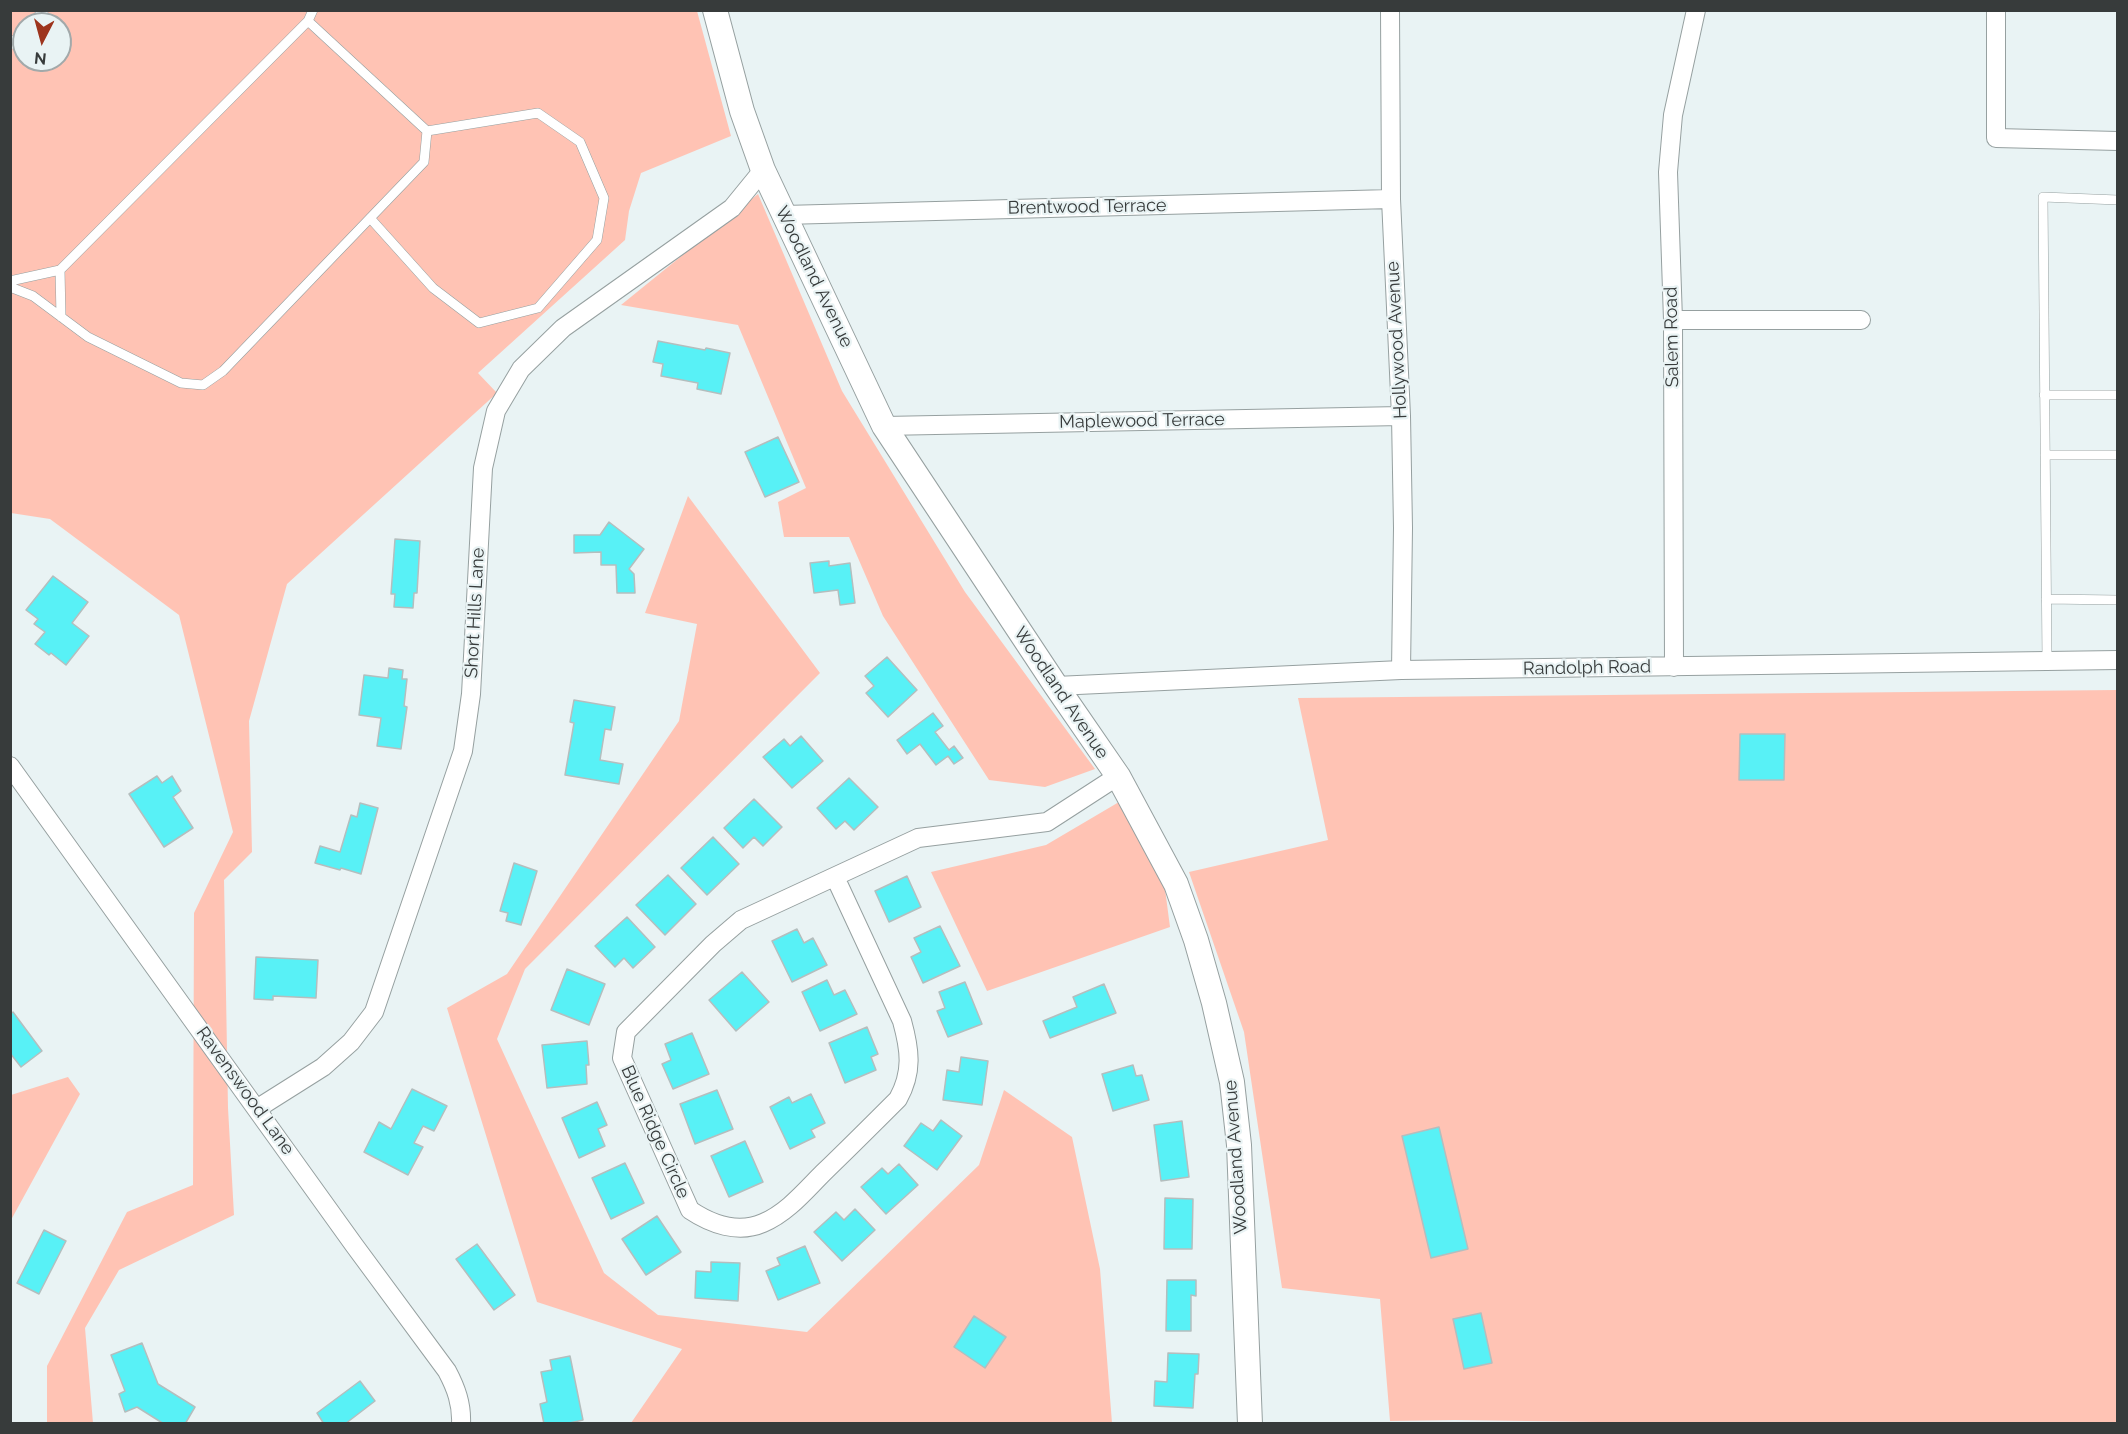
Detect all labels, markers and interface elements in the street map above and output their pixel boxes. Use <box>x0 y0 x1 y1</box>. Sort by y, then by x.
north arrow <box>12 12 72 72</box>
text: N <box>33 48 47 68</box>
street label: Brentwood Terrace <box>1007 195 1167 219</box>
street label: Woodland Avenue <box>770 203 858 351</box>
street label: Hollywood Avenue <box>1382 261 1412 419</box>
street label: Salem Road <box>1660 287 1684 387</box>
street label: Maplewood Terrace <box>1059 409 1225 433</box>
street label: Short Hills Lane <box>461 547 489 679</box>
street label: Woodland Avenue <box>1009 623 1113 763</box>
street label: Randolph Road <box>1523 656 1651 680</box>
street label: Ravenswood Lane <box>191 1023 299 1159</box>
street label: Blue Ridge Circle <box>616 1062 694 1202</box>
street label: Woodland Avenue <box>1220 1079 1252 1235</box>

